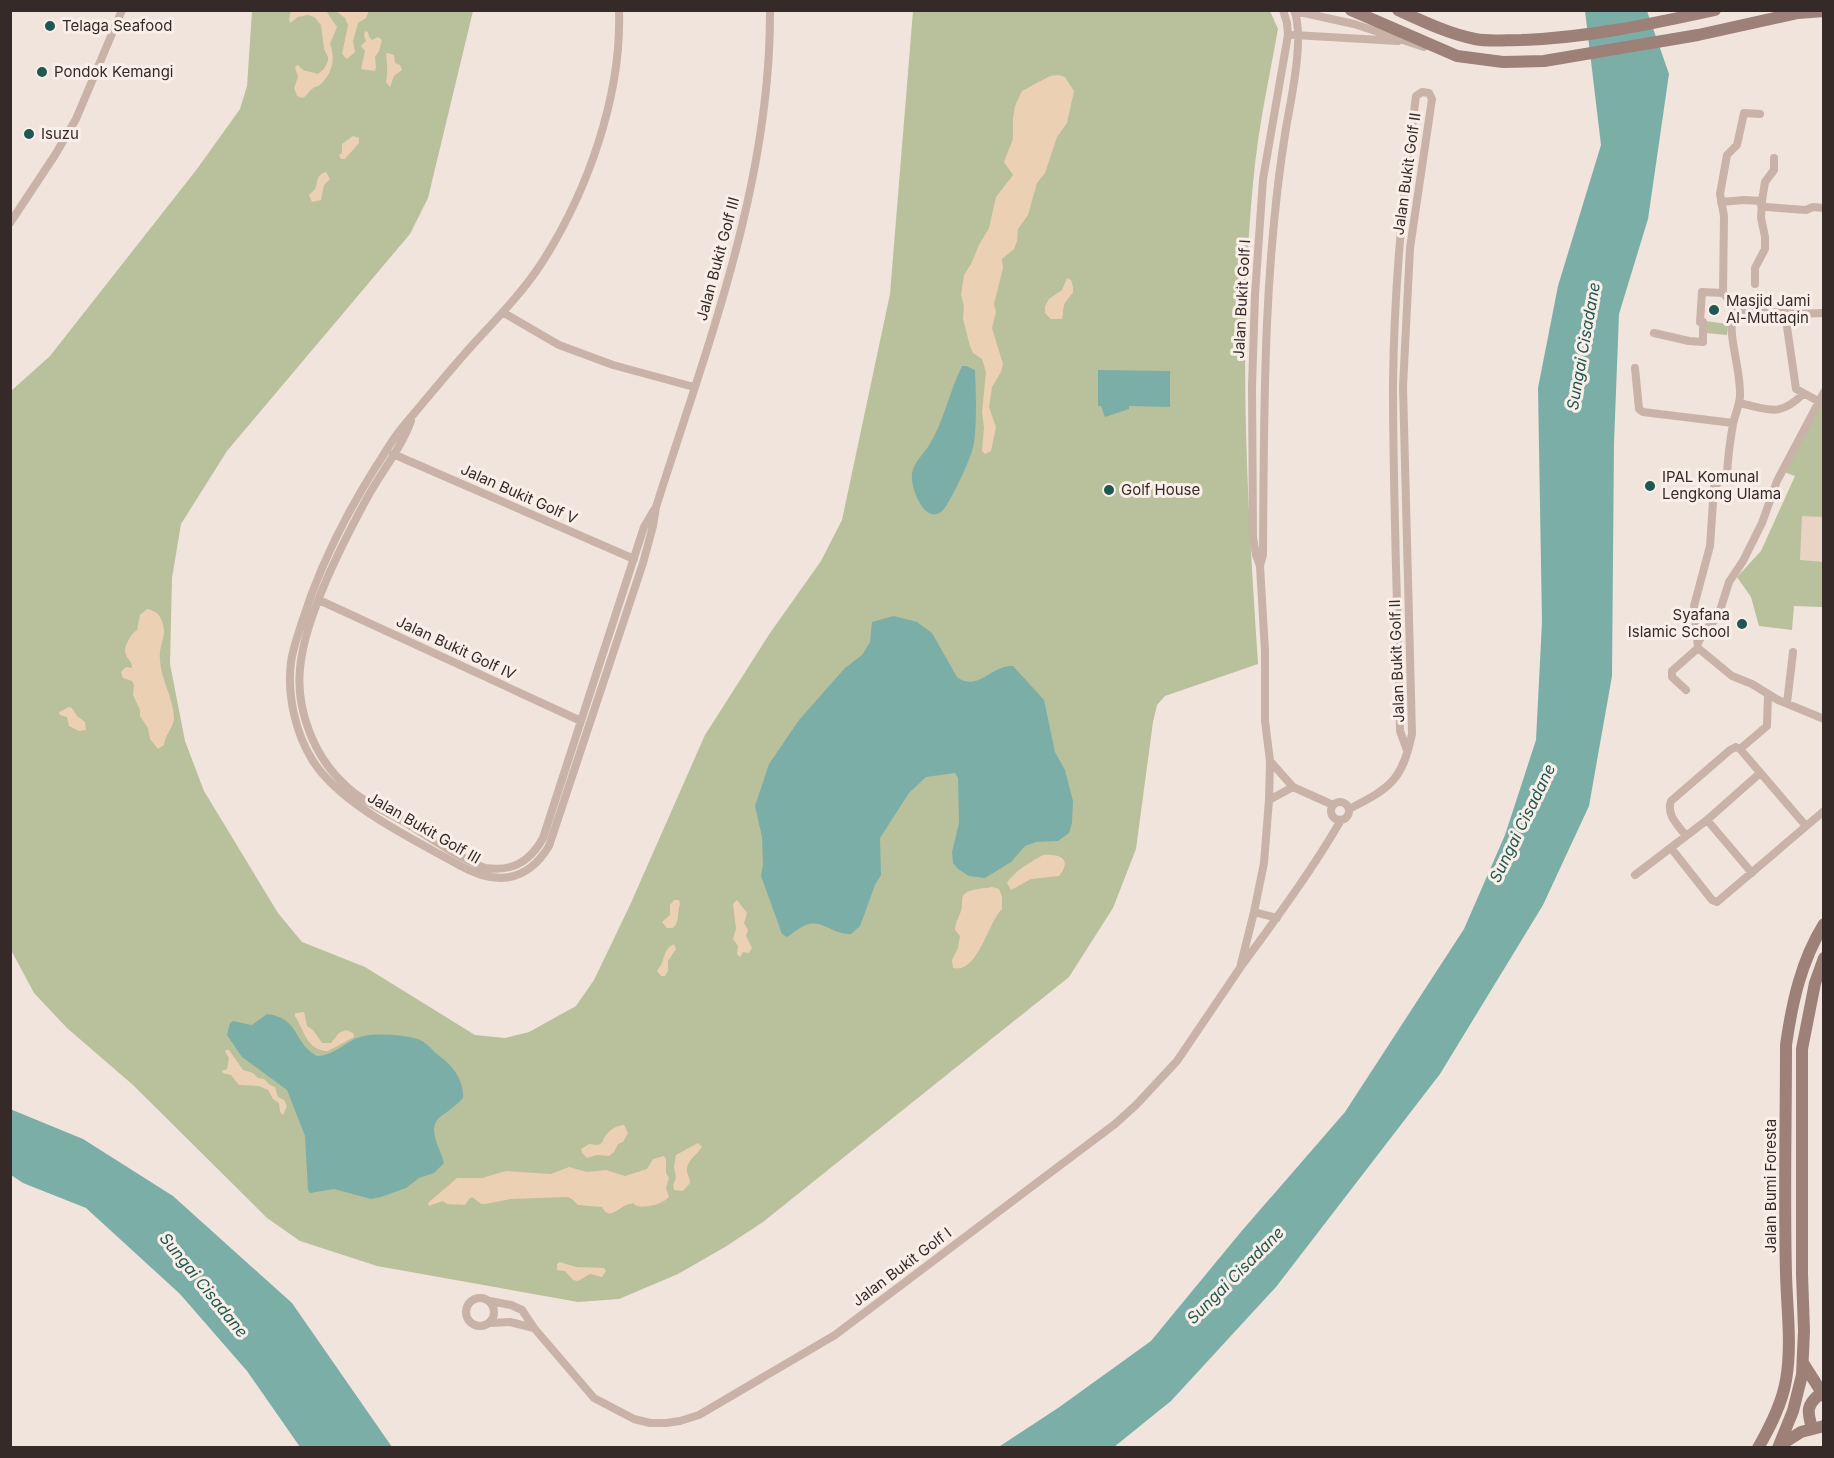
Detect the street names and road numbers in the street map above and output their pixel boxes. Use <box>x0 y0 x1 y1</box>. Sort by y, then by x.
street label: Jalan Bukit Golf II <box>1389 111 1425 236</box>
street label: Jalan Bukit Golf III <box>692 195 743 323</box>
street label: Jalan Bukit Golf I <box>1229 239 1254 359</box>
street label: Jalan Bukit Golf V <box>458 459 581 528</box>
street label: Jalan Bukit Golf II <box>1385 599 1408 723</box>
street label: Jalan Bukit Golf IV <box>393 612 519 684</box>
street label: Jalan Bukit Golf III <box>364 787 484 868</box>
street label: Jalan Bumi Foresta <box>1761 1119 1780 1253</box>
street label: Jalan Bukit Golf I <box>848 1223 955 1310</box>

